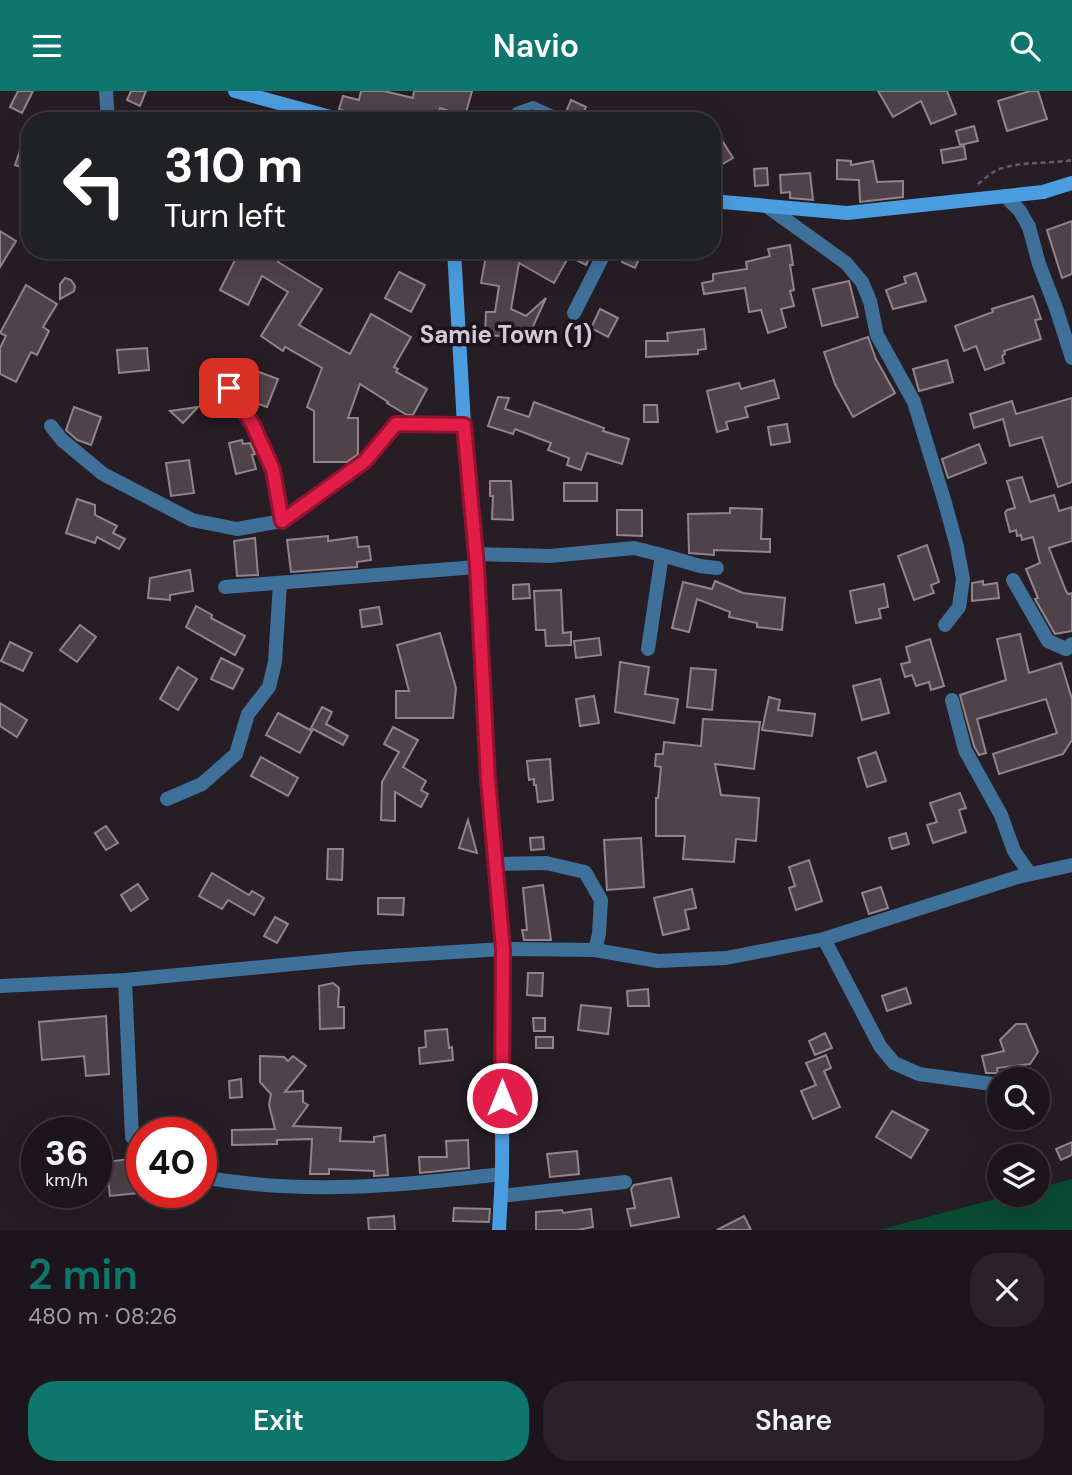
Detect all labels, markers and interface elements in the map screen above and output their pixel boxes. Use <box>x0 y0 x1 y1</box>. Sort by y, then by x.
text: Navio <box>493 25 579 67</box>
icon: menu <box>28 27 66 65</box>
icon: search <box>1006 27 1044 65</box>
text: 310 m <box>164 133 303 197</box>
icon: left <box>49 140 140 231</box>
text: Turn left <box>164 195 286 237</box>
district label: Samie Town (1) <box>420 319 592 350</box>
pin <box>199 358 259 418</box>
icon: arrive <box>210 369 248 407</box>
position arrow <box>465 1061 539 1135</box>
map controls <box>987 1067 1050 1207</box>
button: search <box>987 1067 1050 1130</box>
speed limit sign: 40 <box>126 1117 217 1208</box>
text: 36 <box>45 1130 88 1176</box>
button: layers <box>987 1144 1050 1207</box>
text: km/h <box>45 1168 88 1192</box>
text: 2 min <box>28 1247 138 1302</box>
button: close <box>970 1253 1044 1327</box>
text: 480 m · 08:26 <box>28 1301 177 1331</box>
button: Exit <box>28 1381 529 1461</box>
button: Share <box>543 1381 1044 1461</box>

